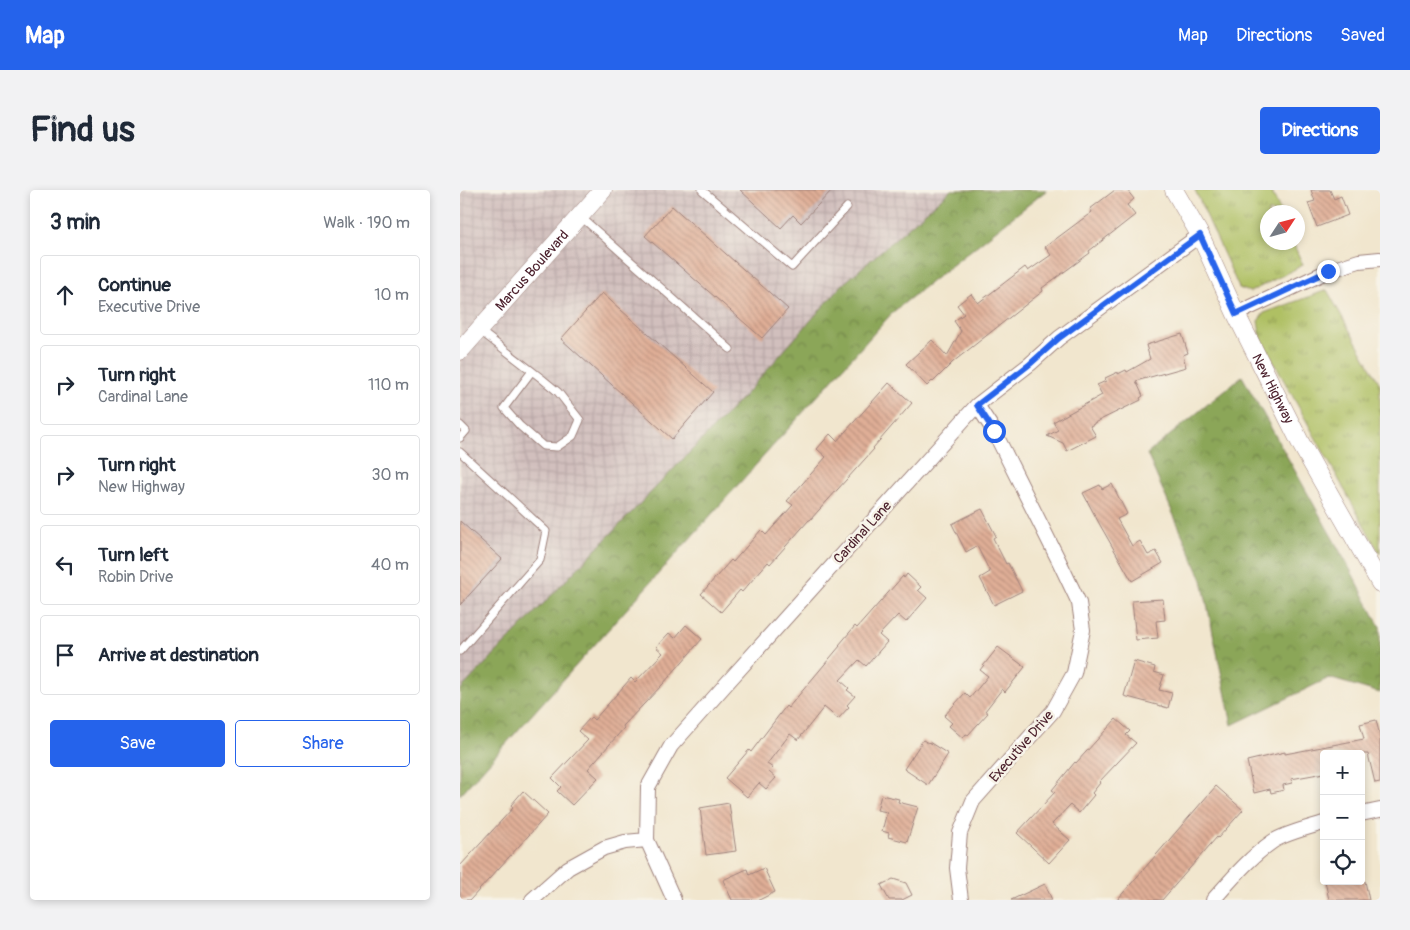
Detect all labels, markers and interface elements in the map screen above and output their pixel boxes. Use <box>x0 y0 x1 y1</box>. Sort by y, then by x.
text: Map <box>25 21 65 50</box>
text: Map <box>1178 24 1208 47</box>
text: Directions <box>1236 24 1312 47</box>
text: Saved <box>1340 24 1385 47</box>
button: Directions <box>1260 107 1380 154</box>
text: Find us <box>30 108 135 152</box>
north arrow <box>1260 205 1305 250</box>
text: 3 min <box>50 209 100 236</box>
text: Walk · 190 m <box>323 213 410 233</box>
street label: Marcus Boulevard <box>492 227 572 314</box>
route end <box>1317 260 1340 283</box>
text: Continue <box>98 273 171 297</box>
icon: ahead <box>51 281 79 309</box>
text: 10 m <box>374 285 409 305</box>
text: Executive Drive <box>98 297 200 317</box>
street label: New Highway <box>1248 351 1297 426</box>
text: Turn right <box>98 363 176 387</box>
icon: right <box>51 371 79 399</box>
text: 110 m <box>368 375 409 395</box>
text: Cardinal Lane <box>98 387 188 407</box>
route start <box>983 420 1006 443</box>
text: Turn right <box>98 453 176 477</box>
icon: right <box>51 461 79 489</box>
text: 30 m <box>371 465 409 485</box>
text: New Highway <box>98 477 185 497</box>
street label: Cardinal Lane <box>830 497 895 567</box>
text: Turn left <box>98 543 168 567</box>
icon: left <box>51 551 79 579</box>
text: 40 m <box>371 555 409 575</box>
text: Robin Drive <box>98 567 173 587</box>
icon: arrive <box>51 641 79 669</box>
text: Arrive at destination <box>98 643 259 667</box>
street label: Executive Drive <box>986 707 1057 786</box>
button: Save <box>50 720 225 767</box>
button: Share <box>235 720 410 767</box>
map controls <box>1320 750 1365 885</box>
button: + <box>1320 750 1365 795</box>
button: − <box>1320 795 1365 840</box>
button: locate <box>1320 840 1365 885</box>

